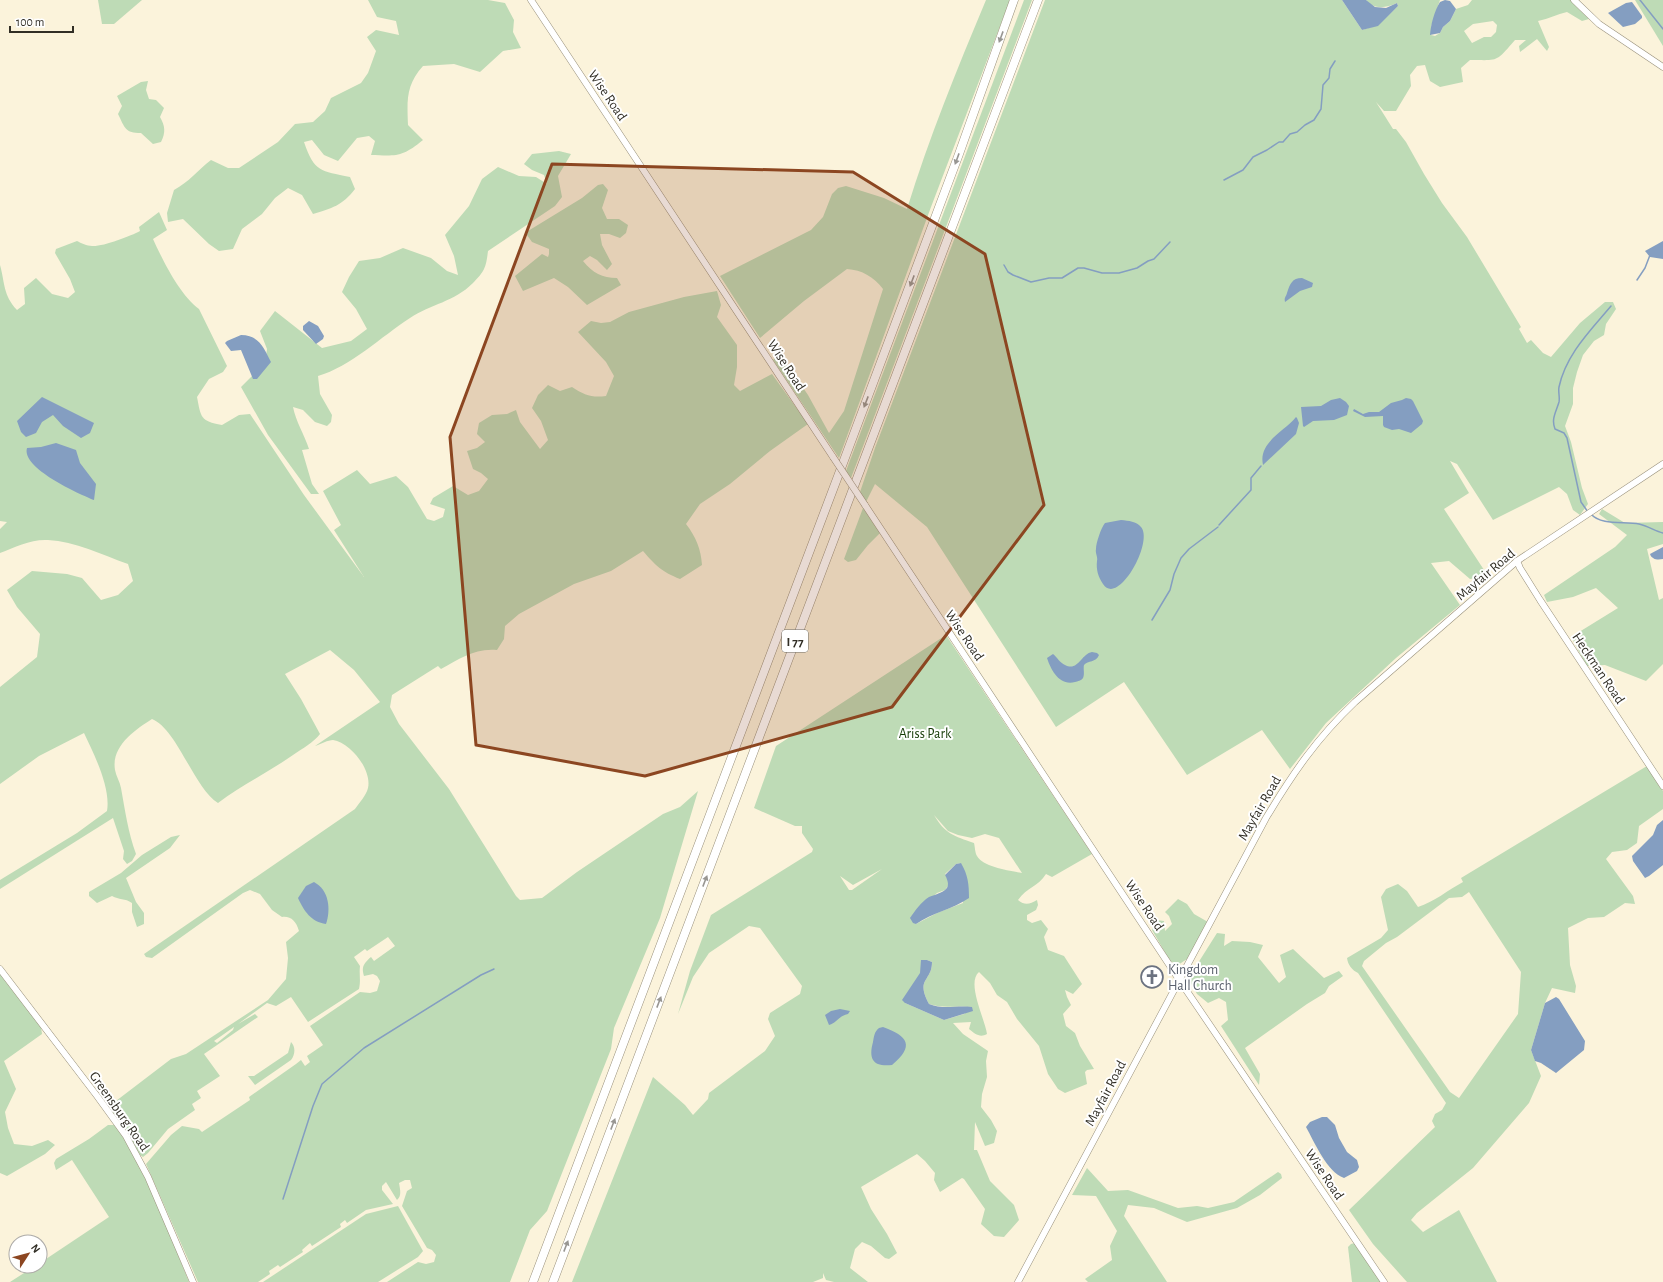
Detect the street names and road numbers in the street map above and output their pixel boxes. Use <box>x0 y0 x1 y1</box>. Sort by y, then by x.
street label: Wise Road <box>585 68 629 123</box>
street label: Wise Road <box>765 338 808 394</box>
street label: Mayfair Road <box>1454 546 1518 603</box>
street label: Wise Road <box>942 608 986 663</box>
road number: I 77 <box>782 630 808 652</box>
street label: Heckman Road <box>1569 630 1627 707</box>
street label: Mayfair Road <box>1236 774 1284 843</box>
street label: Wise Road <box>1122 878 1166 933</box>
street label: Mayfair Road <box>1083 1058 1129 1128</box>
street label: Greensburg Road <box>87 1069 152 1154</box>
street label: Wise Road <box>1302 1147 1346 1202</box>

